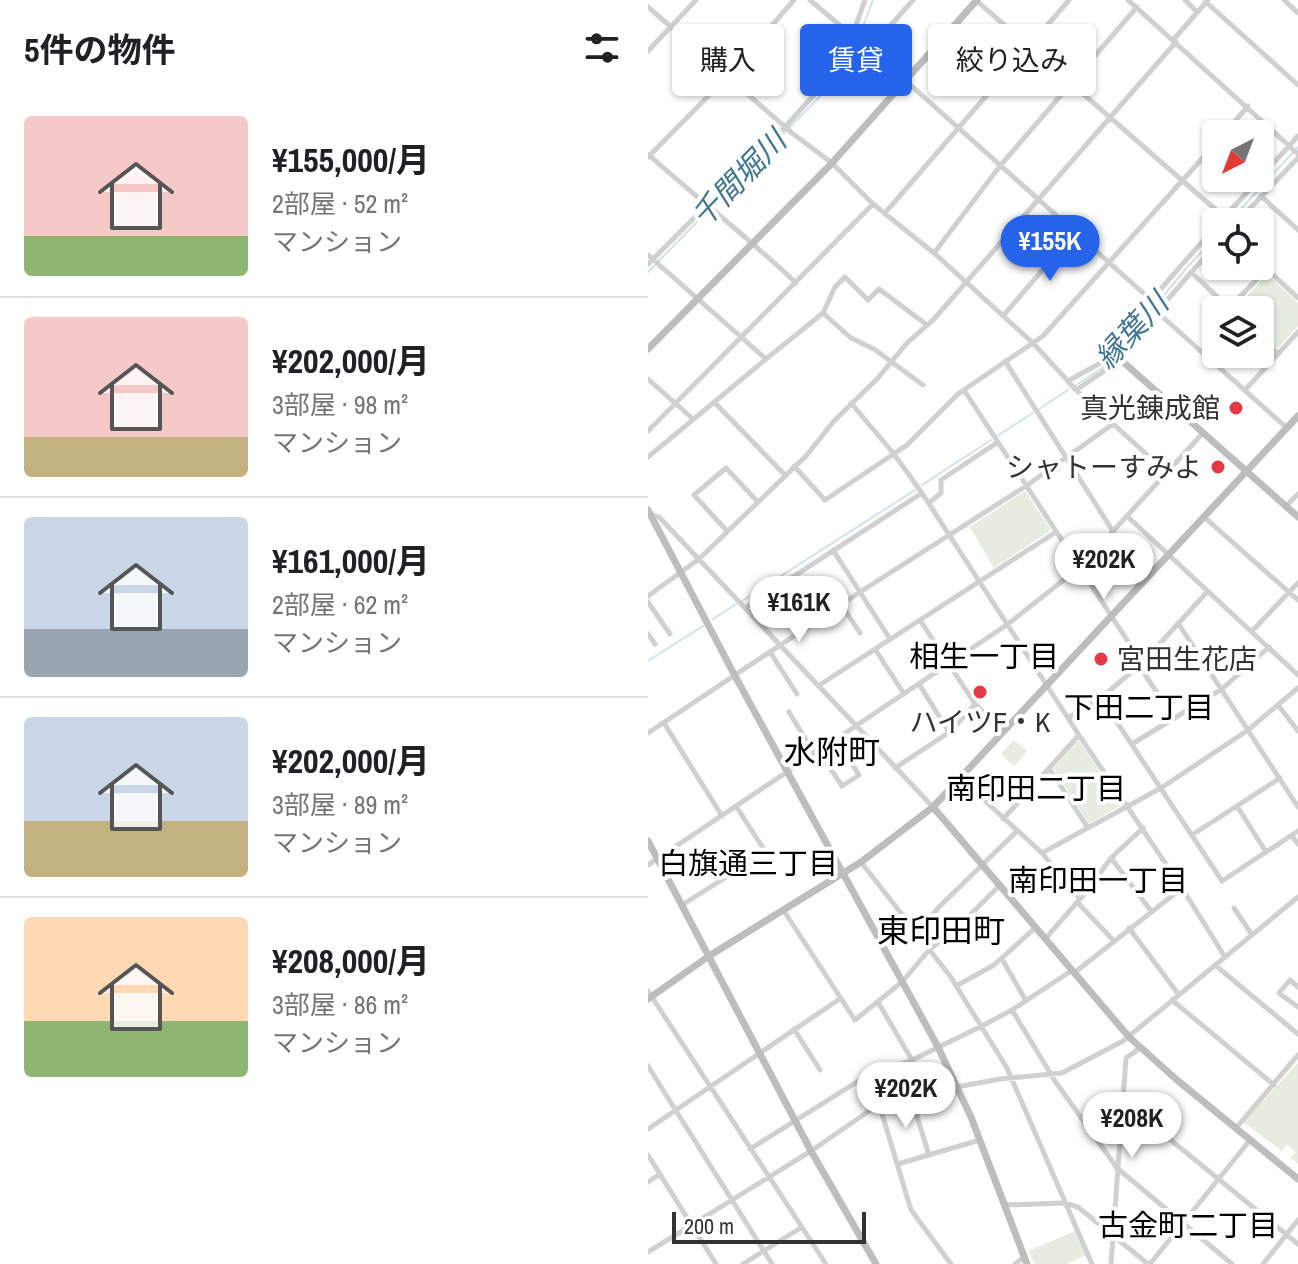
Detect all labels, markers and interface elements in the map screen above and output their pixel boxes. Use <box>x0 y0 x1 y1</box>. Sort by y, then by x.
chip: 購入 <box>672 24 784 96</box>
chip: 賃貸 <box>800 24 912 96</box>
chip: 絞り込み <box>928 24 1096 96</box>
icon: filters <box>580 26 624 70</box>
text: 5件の物件 <box>24 27 176 73</box>
water label: 千間堀川 <box>682 119 796 235</box>
north arrow <box>1202 120 1274 192</box>
map controls <box>1202 120 1274 368</box>
text: ¥155,000/月 <box>272 137 430 183</box>
icon: home <box>88 148 184 244</box>
text: 2部屋 · 52 m² <box>272 186 408 221</box>
button: locate <box>1202 208 1274 280</box>
pin: ¥155K <box>994 215 1106 283</box>
text: ¥155K <box>1019 223 1081 258</box>
text: マンション <box>272 224 402 259</box>
water label: 縁葉川 <box>1086 282 1179 377</box>
button: layers <box>1202 296 1274 368</box>
text: ¥202,000/月 <box>272 338 430 384</box>
icon: home <box>88 349 184 445</box>
text: 3部屋 · 98 m² <box>272 387 408 422</box>
place label: 真光錬成館 <box>1080 389 1220 427</box>
marker: 真光錬成館 <box>1227 399 1245 417</box>
text: マンション <box>272 425 402 460</box>
place label: シャトーすみよ <box>1006 448 1202 486</box>
marker: シャトーすみよ <box>1209 458 1227 476</box>
pin: ¥202K <box>1048 533 1160 601</box>
text: ¥161,000/月 <box>272 538 430 584</box>
text: ¥202K <box>1073 541 1135 576</box>
icon: home <box>88 549 184 645</box>
pin: ¥161K <box>743 576 855 644</box>
text: ¥161K <box>768 584 830 619</box>
text: 2部屋 · 62 m² <box>272 587 408 622</box>
text: マンション <box>272 625 402 660</box>
district label: 相生一丁目 <box>909 636 1059 676</box>
place label: 宮田生花店 <box>1117 640 1257 678</box>
marker: 宮田生花店 <box>1092 650 1110 668</box>
marker: ハイツF・K <box>971 683 989 701</box>
district label: 下田二丁目 <box>1064 687 1214 727</box>
place label: ハイツF・K <box>910 703 1050 741</box>
district label: 水附町 <box>784 730 880 773</box>
text: ¥202,000/月 <box>272 738 430 784</box>
icon: home <box>88 749 184 845</box>
district label: 南印田二丁目 <box>946 768 1126 808</box>
text: 3部屋 · 89 m² <box>272 787 408 822</box>
text: マンション <box>272 825 402 860</box>
district label: 白旗通三丁目 <box>658 843 838 883</box>
district label: 南印田一丁目 <box>1008 860 1188 900</box>
district label: 東印田町 <box>877 909 1005 952</box>
text: ¥208,000/月 <box>272 938 430 984</box>
icon: home <box>88 949 184 1045</box>
text: 3部屋 · 86 m² <box>272 987 408 1022</box>
text: マンション <box>272 1025 402 1060</box>
pin: ¥202K <box>850 1062 962 1130</box>
text: ¥202K <box>875 1070 937 1105</box>
pin: ¥208K <box>1076 1092 1188 1160</box>
text: ¥208K <box>1101 1100 1163 1135</box>
district label: 古金町二丁目 <box>1098 1205 1278 1245</box>
scale bar <box>672 1208 866 1244</box>
text: 200 m <box>684 1211 734 1241</box>

